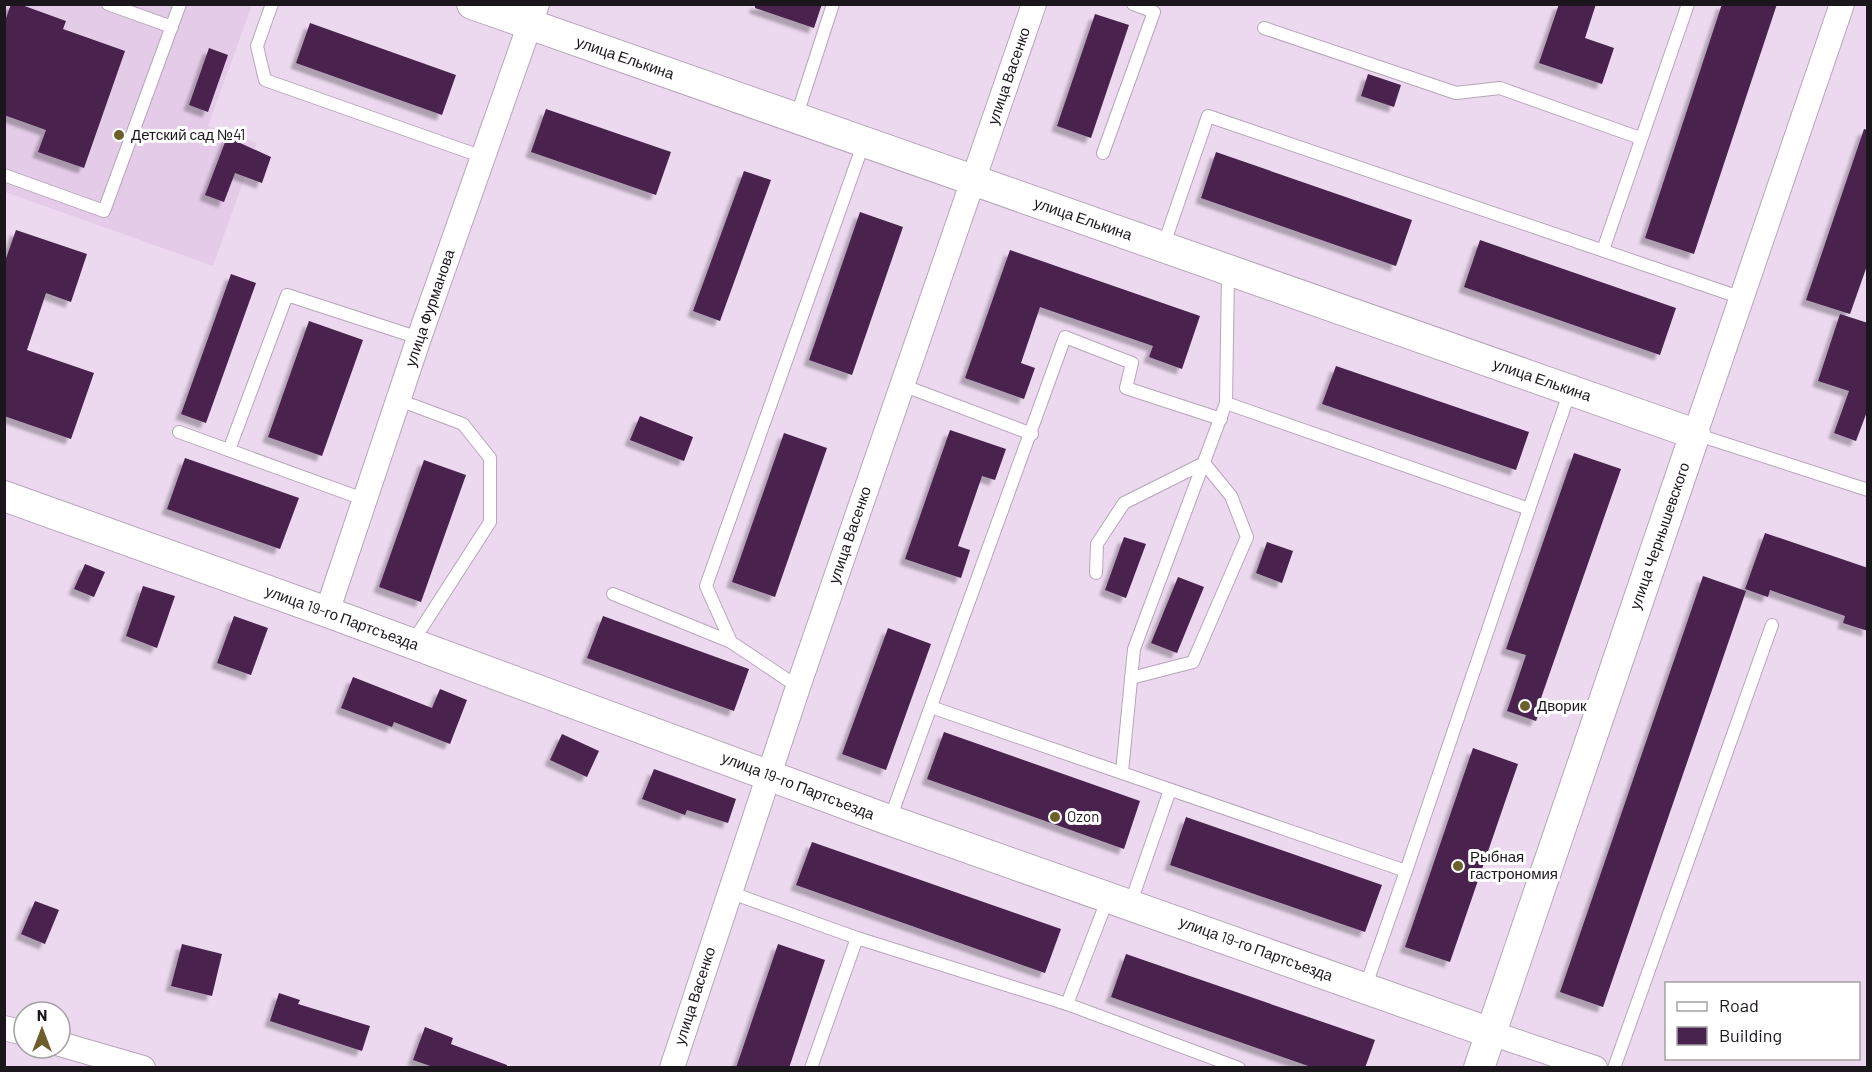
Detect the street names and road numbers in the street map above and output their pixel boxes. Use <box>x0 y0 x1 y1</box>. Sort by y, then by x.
street label: улица Васенко <box>983 25 1033 127</box>
street label: улица Елькина <box>574 32 677 82</box>
street label: улица Елькина <box>1032 193 1135 243</box>
street label: улица Фурманова <box>401 246 458 369</box>
street label: улица Елькина <box>1491 354 1594 404</box>
street label: улица Чернышевского <box>1625 460 1693 612</box>
street label: улица Васенко <box>824 484 874 586</box>
street label: улица 19-го Партсъезда <box>263 581 422 653</box>
street label: улица 19-го Партсъезда <box>719 748 878 823</box>
street label: улица 19-го Партсъезда <box>1177 912 1336 984</box>
street label: улица Васенко <box>670 945 718 1047</box>

